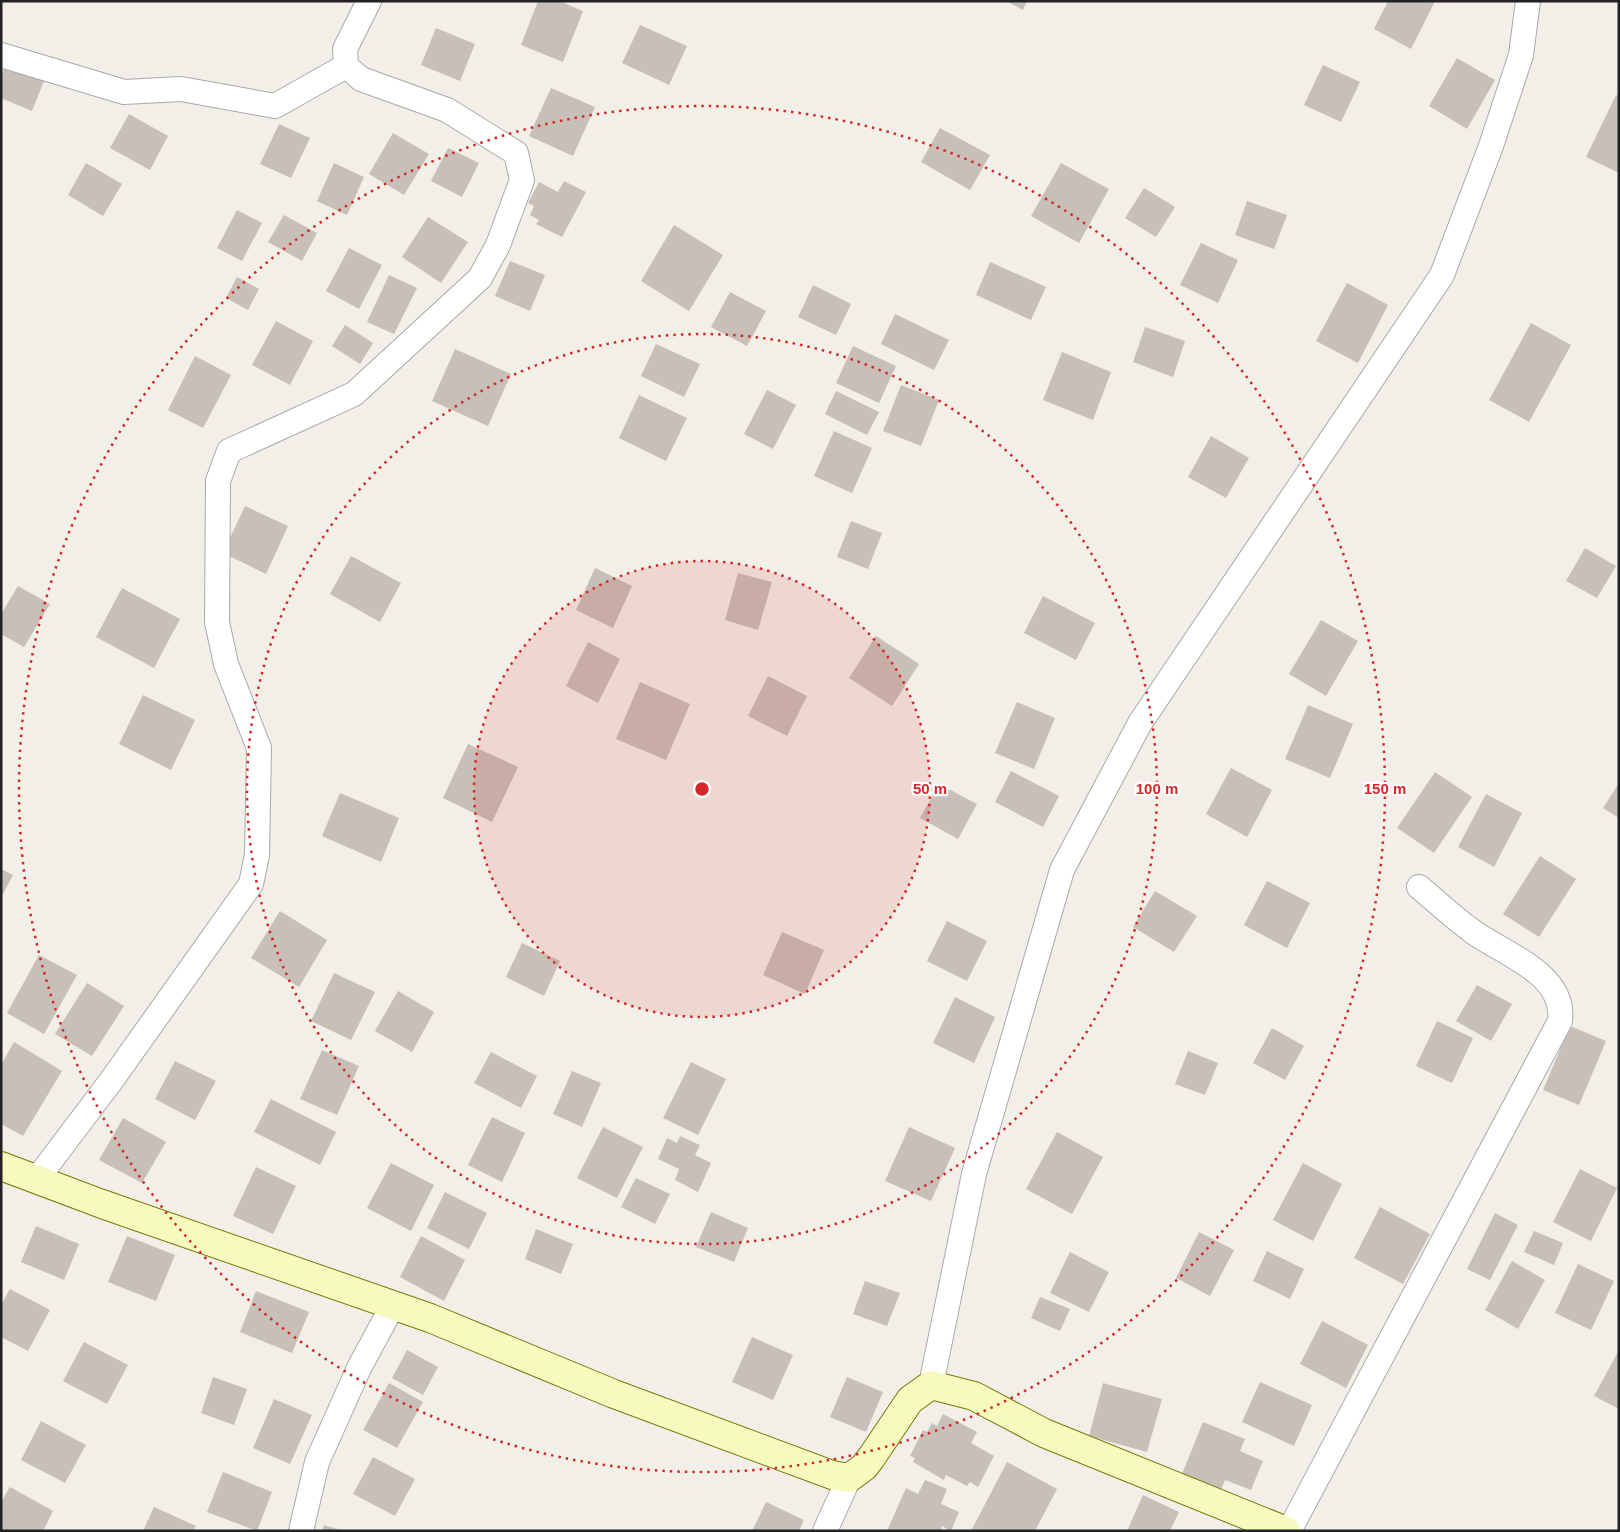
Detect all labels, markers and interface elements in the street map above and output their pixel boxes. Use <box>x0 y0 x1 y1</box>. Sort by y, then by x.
centre of rings <box>693 780 711 798</box>
text: 50 m <box>913 780 947 797</box>
text: 100 m <box>1136 780 1178 797</box>
text: 150 m <box>1364 780 1406 797</box>

